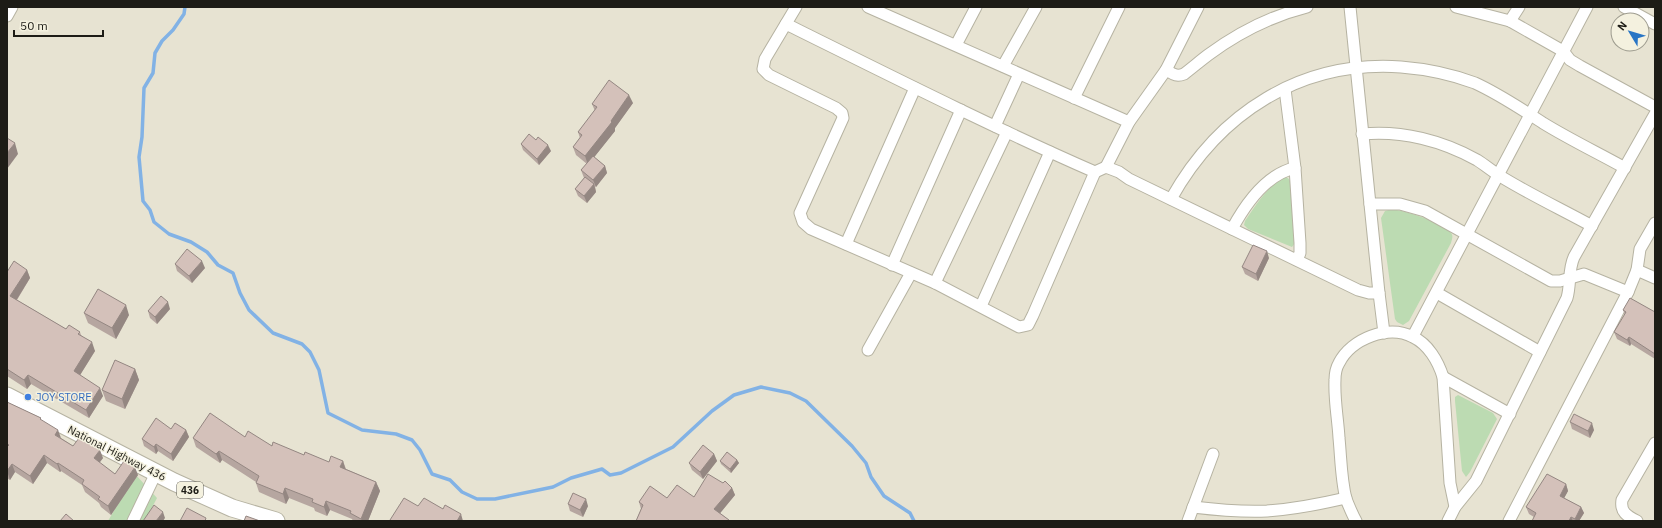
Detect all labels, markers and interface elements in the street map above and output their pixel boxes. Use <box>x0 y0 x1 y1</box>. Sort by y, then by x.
scale bar <box>14 12 103 38</box>
north arrow <box>1610 12 1650 52</box>
text: 50 m <box>20 18 48 33</box>
text: N <box>1614 18 1630 33</box>
place label: JOY STORE <box>36 390 92 404</box>
marker: JOY STORE <box>23 392 33 402</box>
street label: National Highway 436 <box>65 422 169 484</box>
road number: 436 <box>177 482 203 498</box>

